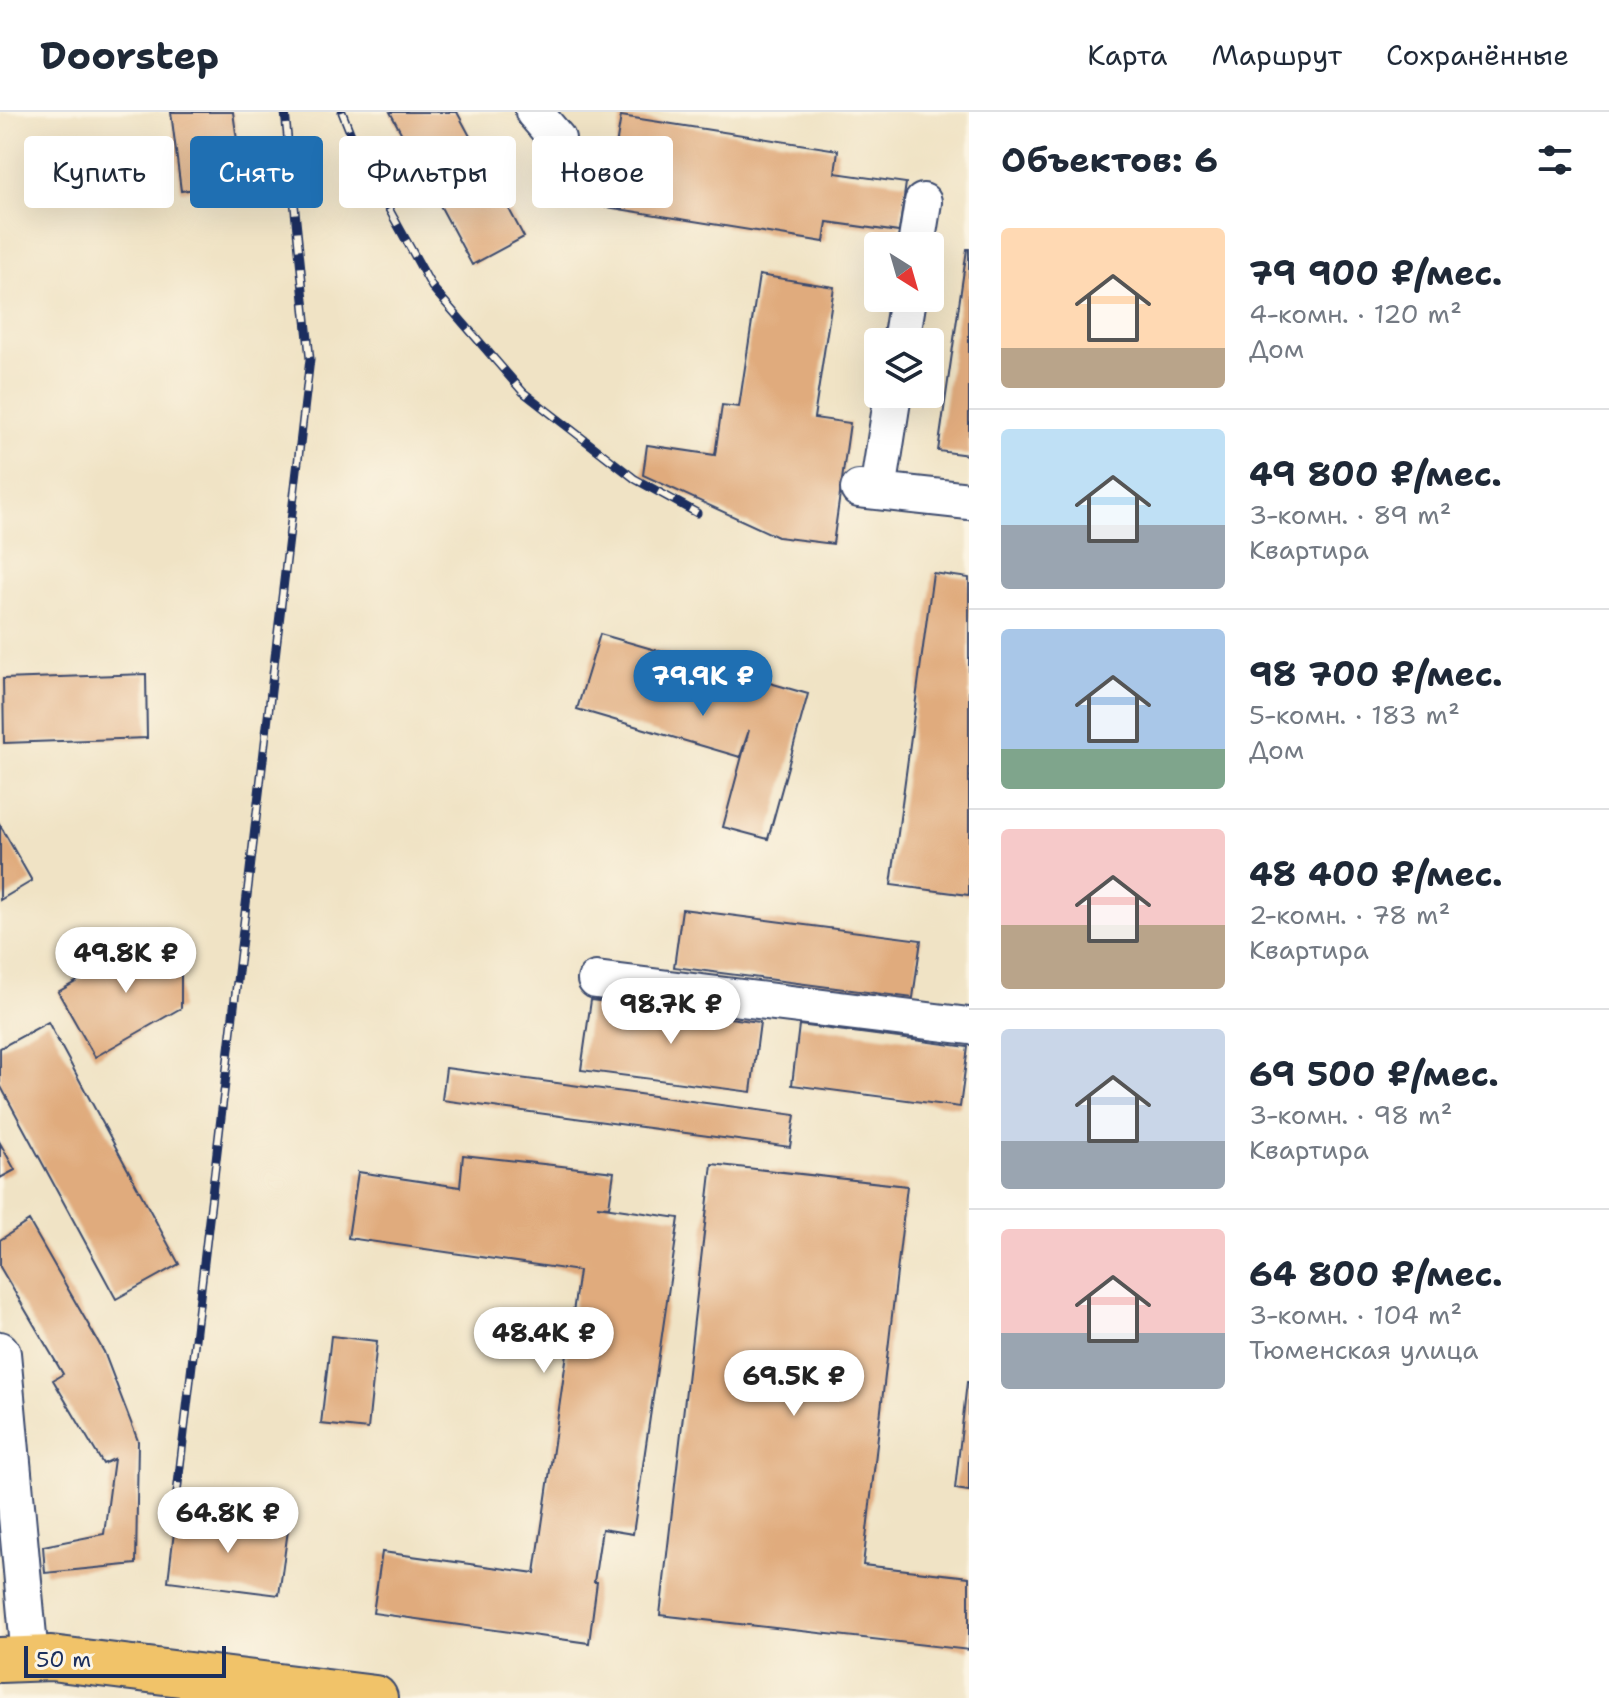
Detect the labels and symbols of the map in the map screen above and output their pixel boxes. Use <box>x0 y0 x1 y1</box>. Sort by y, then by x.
north arrow <box>864 232 944 312</box>
pin: 79.9K ₽ <box>629 650 777 718</box>
pin: 49.8K ₽ <box>52 927 200 995</box>
pin: 98.7K ₽ <box>597 978 745 1046</box>
pin: 48.4K ₽ <box>470 1307 618 1375</box>
pin: 69.5K ₽ <box>720 1350 868 1418</box>
pin: 64.8K ₽ <box>154 1487 302 1555</box>
scale bar <box>24 1642 226 1678</box>

